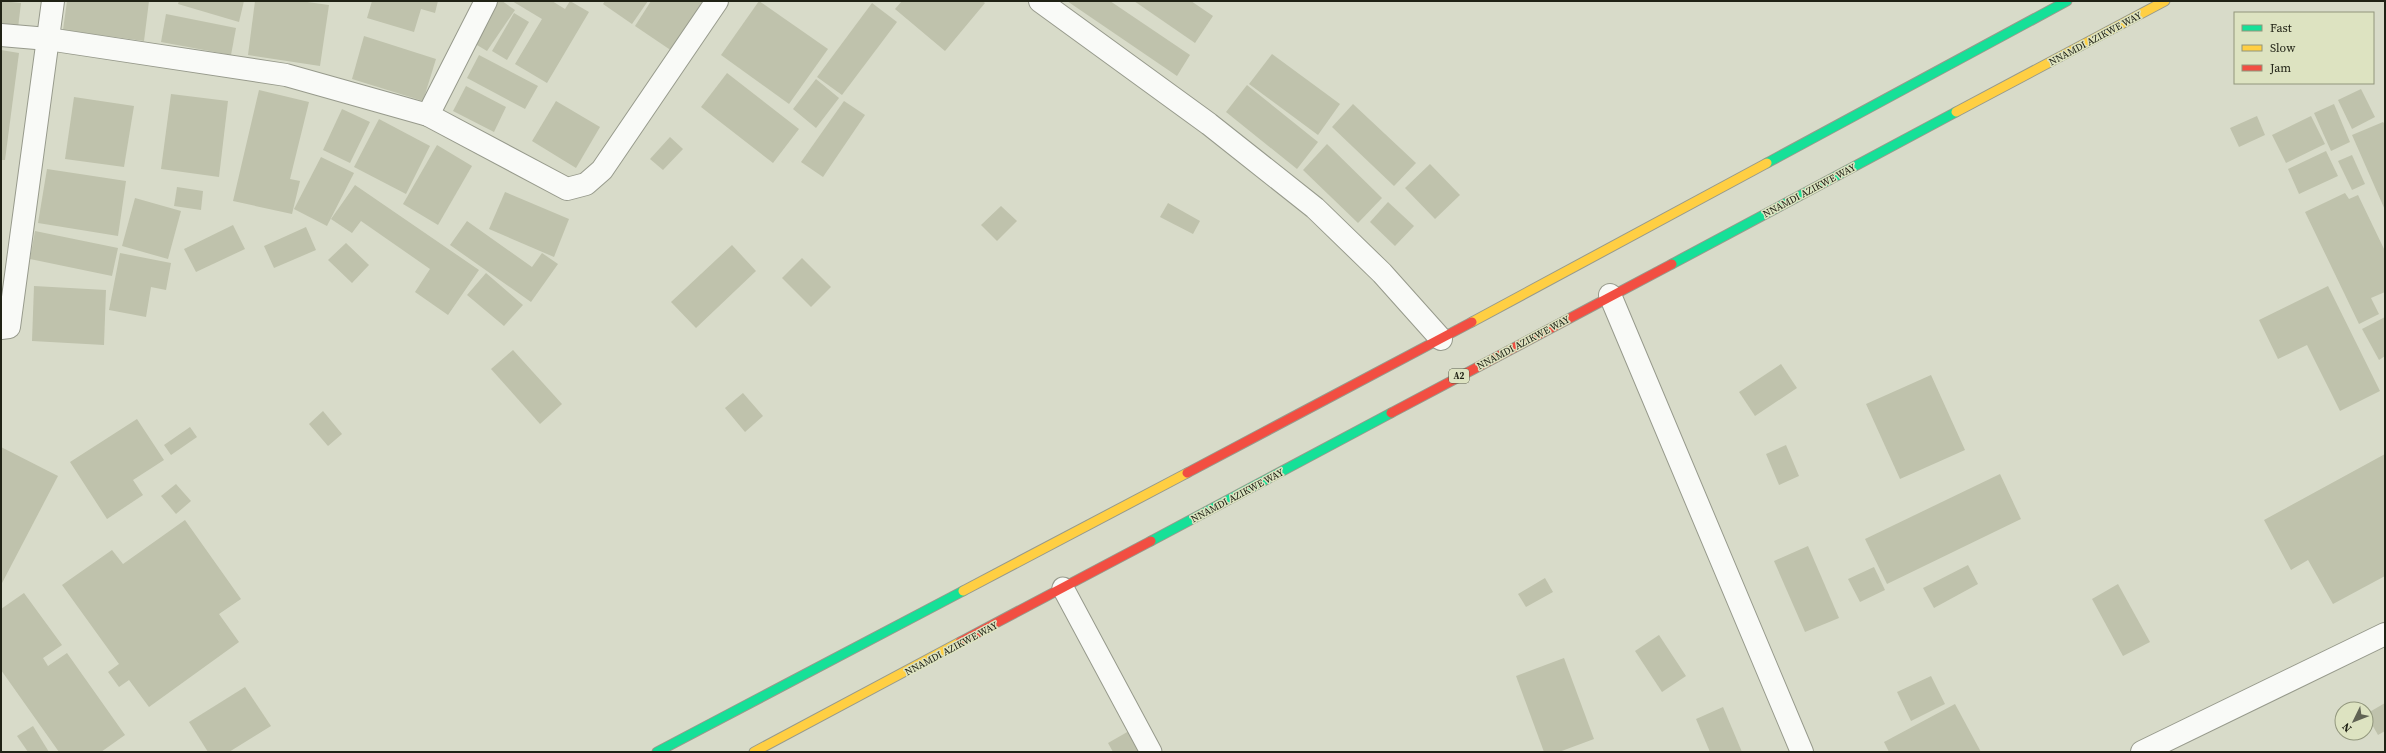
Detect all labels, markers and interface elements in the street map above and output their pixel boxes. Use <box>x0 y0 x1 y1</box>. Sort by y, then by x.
street label: NNAMDI AZIKWE WAY <box>2047 8 2145 68</box>
legend <box>2234 12 2374 84</box>
text: Fast <box>2270 20 2292 36</box>
text: Slow <box>2270 40 2296 56</box>
text: Jam <box>2269 60 2291 76</box>
street label: NNAMDI AZIKWE WAY <box>1761 160 1859 220</box>
street label: NNAMDI AZIKWE WAY <box>1475 312 1573 372</box>
road number: A2 <box>1449 369 1469 383</box>
street label: NNAMDI AZIKWE WAY <box>1189 465 1287 525</box>
street label: NNAMDI AZIKWE WAY <box>903 618 1001 678</box>
north arrow <box>2334 701 2374 741</box>
text: N <box>2339 719 2355 736</box>

